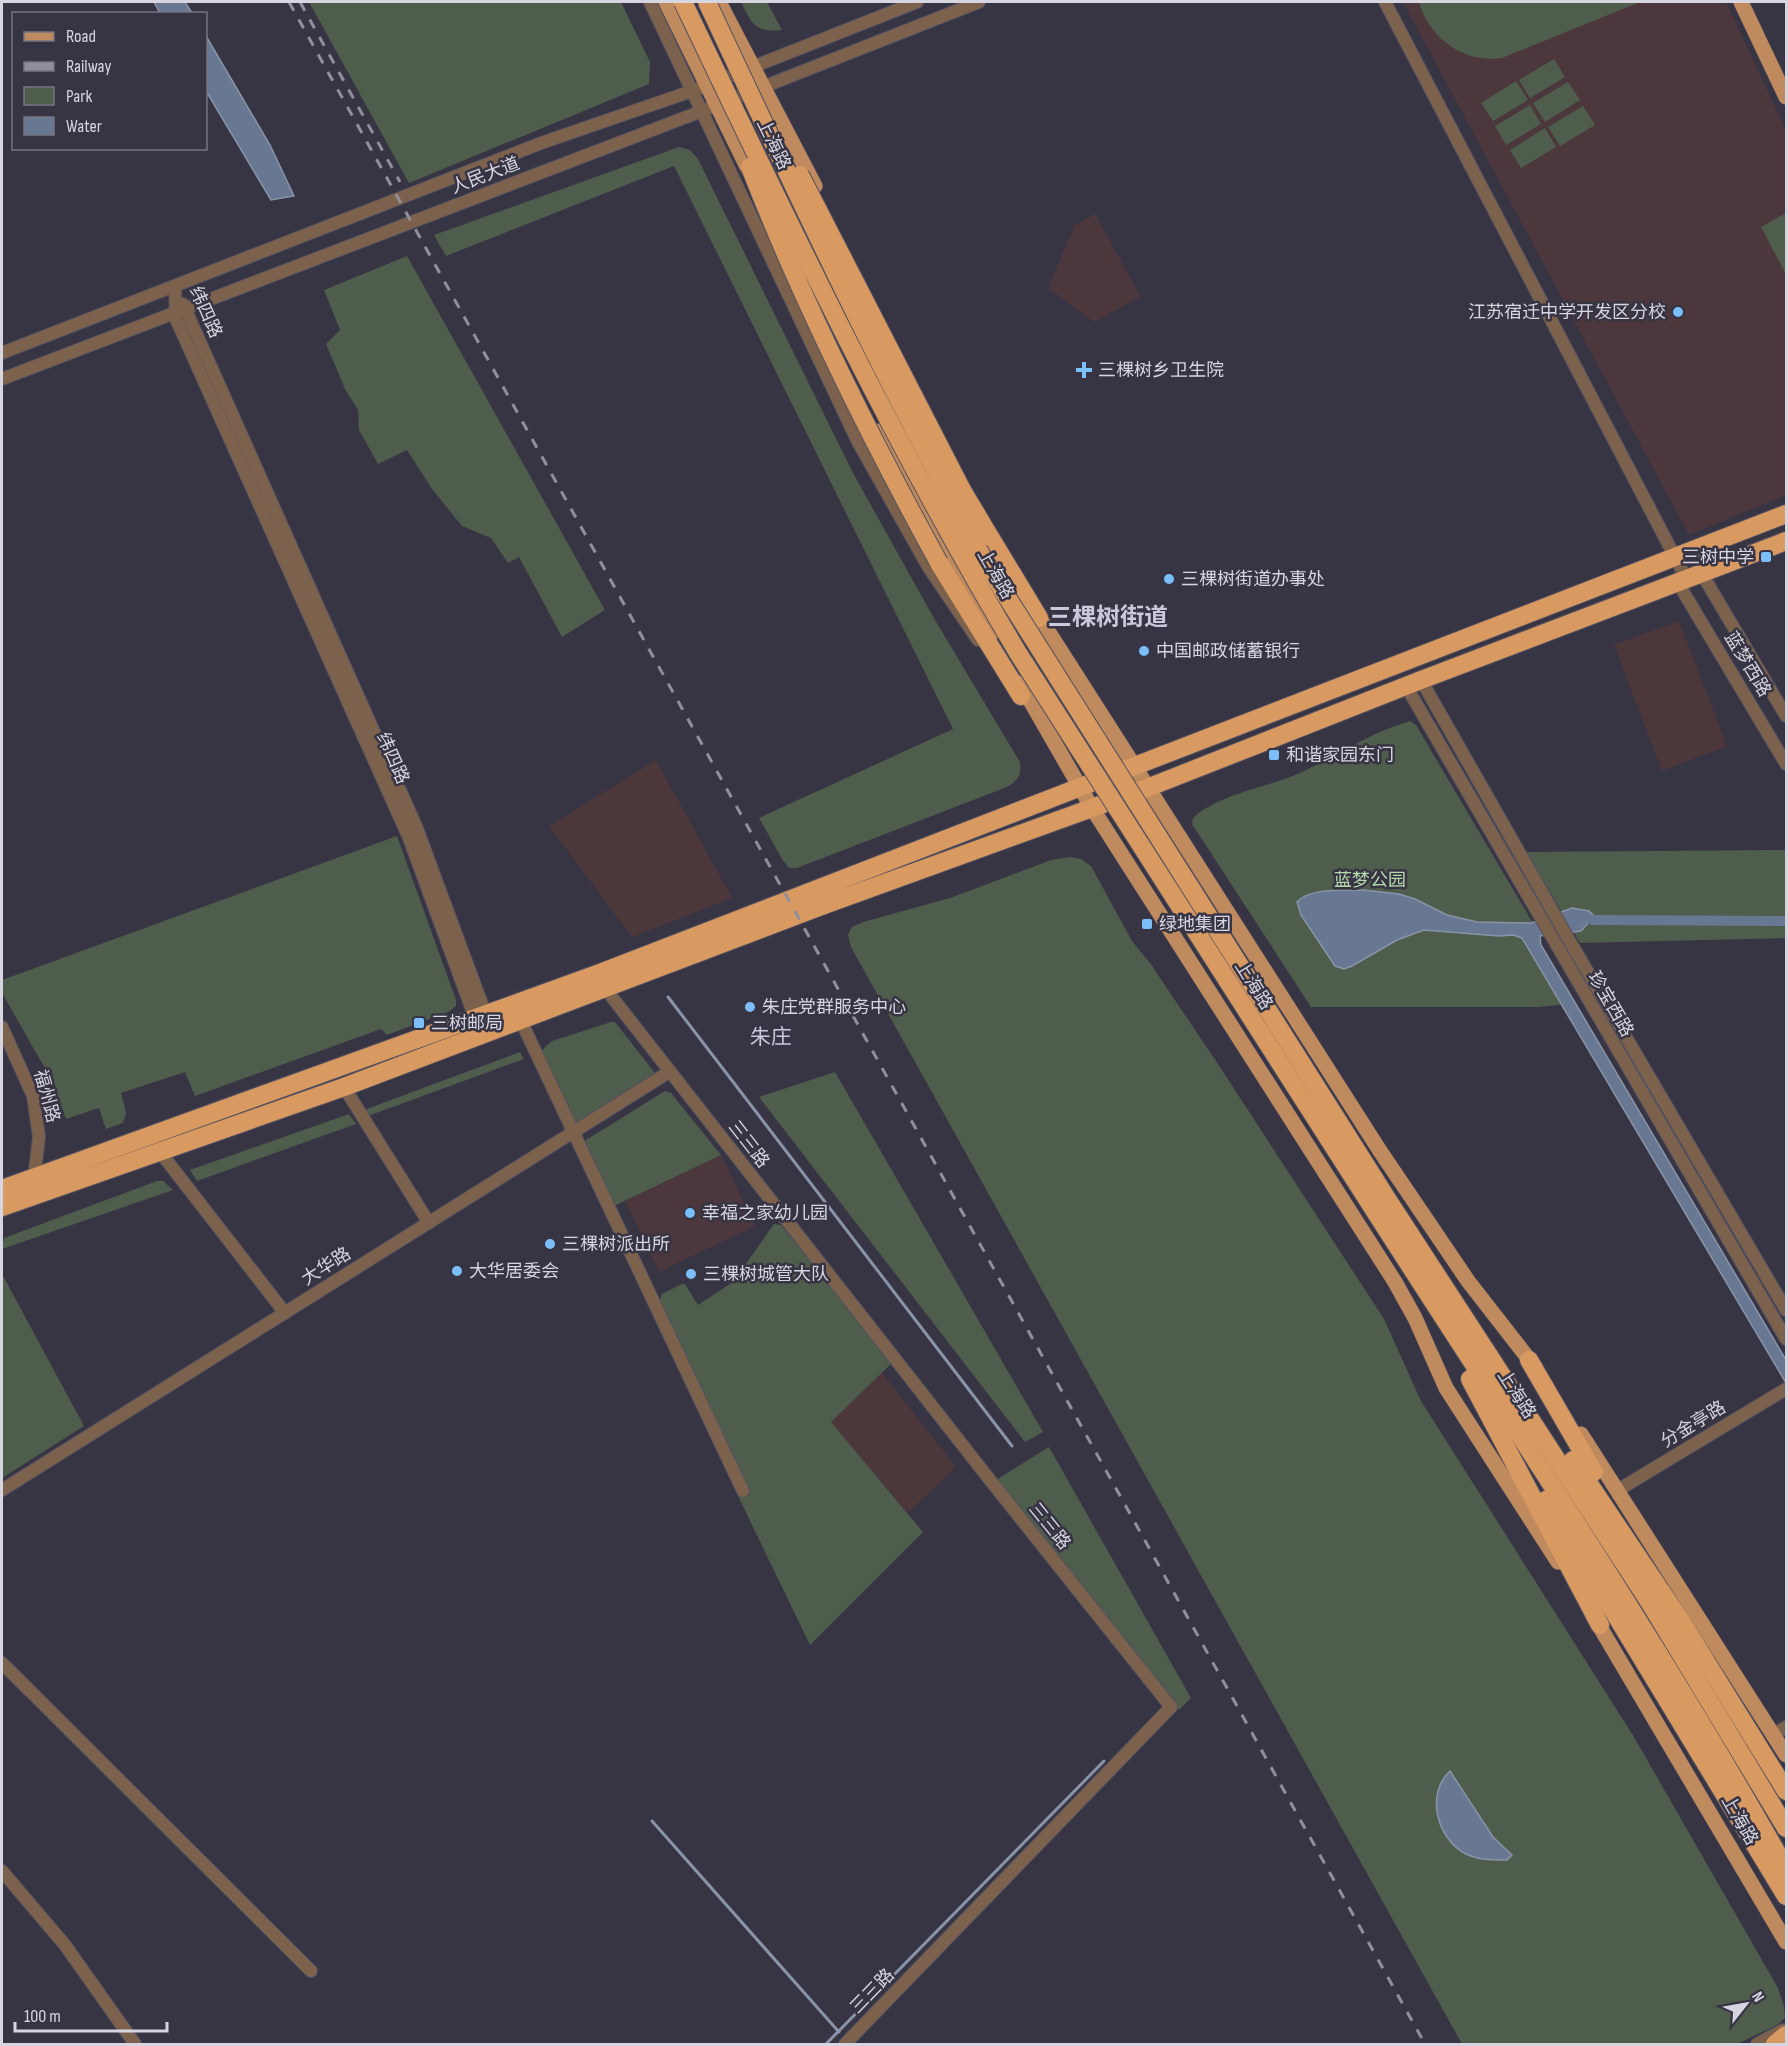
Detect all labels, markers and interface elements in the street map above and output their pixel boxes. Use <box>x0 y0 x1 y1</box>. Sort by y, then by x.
legend <box>12 12 207 150</box>
text: Road <box>66 26 96 47</box>
text: Railway <box>66 56 111 77</box>
text: Park <box>66 86 92 107</box>
street label: 上海路 <box>752 115 795 173</box>
text: Water <box>66 116 102 137</box>
street label: 人民大道 <box>448 153 523 198</box>
street label: 纬四路 <box>185 283 226 341</box>
place label: 江苏宿迁中学开发区分校 <box>1468 302 1666 323</box>
marker: 江苏宿迁中学开发区分校 <box>1671 305 1685 319</box>
place label: 三棵树乡卫生院 <box>1098 360 1224 381</box>
marker: 三棵树乡卫生院 <box>1075 361 1093 379</box>
street label: 上海路 <box>973 546 1018 603</box>
place label: 三树中学 <box>1682 547 1754 568</box>
marker: 三树中学 <box>1759 550 1773 564</box>
place label: 三棵树街道办事处 <box>1181 569 1325 590</box>
marker: 三棵树街道办事处 <box>1162 572 1176 586</box>
district label: 三棵树街道 <box>1048 603 1168 632</box>
street label: 蓝梦西路 <box>1720 628 1775 701</box>
place label: 中国邮政储蓄银行 <box>1156 641 1300 662</box>
marker: 中国邮政储蓄银行 <box>1137 644 1151 658</box>
street label: 纬四路 <box>372 729 413 787</box>
place label: 和谐家园东门 <box>1286 745 1394 766</box>
marker: 和谐家园东门 <box>1267 748 1281 762</box>
park label: 蓝梦公园 <box>1334 870 1406 891</box>
place label: 绿地集团 <box>1159 914 1231 935</box>
marker: 绿地集团 <box>1140 917 1154 931</box>
street label: 上海路 <box>1230 957 1277 1014</box>
street label: 珍宝西路 <box>1583 968 1638 1041</box>
place label: 朱庄党群服务中心 <box>762 997 906 1018</box>
marker: 朱庄党群服务中心 <box>743 1000 757 1014</box>
place label: 三树邮局 <box>431 1013 503 1034</box>
marker: 三树邮局 <box>412 1016 426 1030</box>
district label: 朱庄 <box>750 1025 792 1050</box>
street label: 福州路 <box>29 1067 64 1125</box>
street label: 三三路 <box>724 1117 774 1172</box>
place label: 幸福之家幼儿园 <box>702 1203 828 1224</box>
marker: 幸福之家幼儿园 <box>683 1206 697 1220</box>
place label: 三棵树派出所 <box>562 1234 670 1255</box>
marker: 三棵树派出所 <box>543 1237 557 1251</box>
street label: 大华路 <box>298 1243 355 1290</box>
place label: 大华居委会 <box>469 1261 559 1282</box>
marker: 大华居委会 <box>450 1264 464 1278</box>
place label: 三棵树城管大队 <box>703 1264 829 1285</box>
marker: 三棵树城管大队 <box>684 1267 698 1281</box>
street label: 上海路 <box>1493 1366 1540 1423</box>
street label: 分金亭路 <box>1657 1397 1730 1452</box>
street label: 三三路 <box>1024 1499 1075 1554</box>
street label: 上海路 <box>1717 1792 1762 1849</box>
street label: 三三路 <box>846 1965 899 2018</box>
north arrow <box>1716 1974 1776 2034</box>
text: N <box>1747 1988 1768 2006</box>
scale bar <box>15 1995 166 2033</box>
text: 100 m <box>24 2006 61 2027</box>

